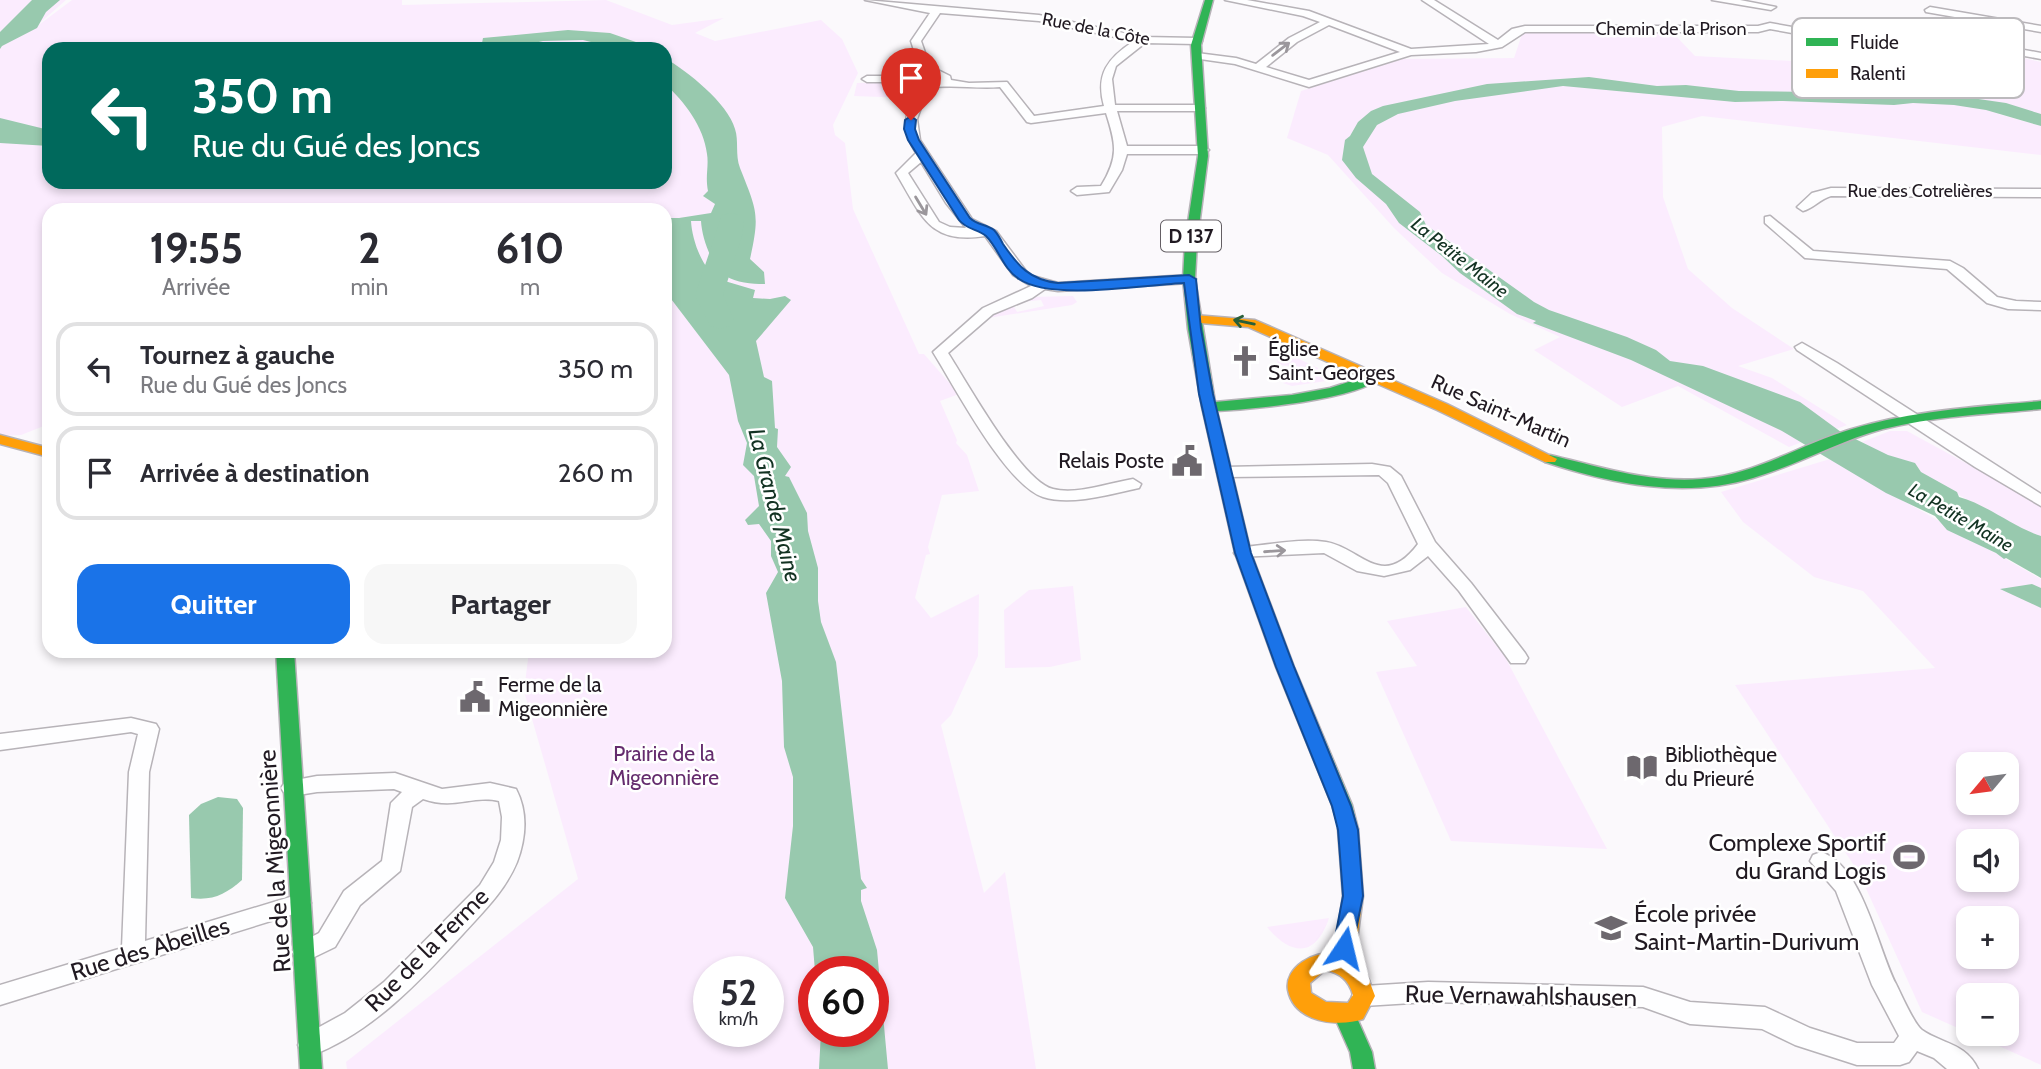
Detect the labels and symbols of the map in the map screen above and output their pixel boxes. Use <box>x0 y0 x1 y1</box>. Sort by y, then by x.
street label: Rue de la Côte <box>1040 8 1152 50</box>
street label: Chemin de la Prison <box>1595 18 1747 40</box>
legend <box>1792 18 2024 98</box>
text: Fluide <box>1850 31 1899 54</box>
one-way arrow <box>1272 42 1291 57</box>
pin <box>881 48 941 120</box>
text: Ralenti <box>1850 62 1906 85</box>
street label: Rue des Cotrelières <box>1848 180 1992 202</box>
one-way arrow <box>915 196 929 216</box>
water label: La Petite Maine <box>1407 212 1513 303</box>
road number: D 137 <box>1161 220 1221 252</box>
one-way arrow <box>1233 315 1256 329</box>
place label: Église Saint-Georges <box>1268 336 1395 385</box>
church icon: Église Saint-Georges <box>1228 344 1262 378</box>
street label: Rue Saint-Martin <box>1428 369 1575 452</box>
water label: La Grande Maine <box>742 425 808 585</box>
public building icon: Relais Poste <box>1170 444 1204 478</box>
place label: Relais Poste <box>1058 448 1164 473</box>
water label: La Petite Maine <box>1904 478 2017 557</box>
one-way arrow <box>1263 544 1286 557</box>
place label: Ferme de la Migeonnière <box>498 672 608 721</box>
public building icon: Ferme de la Migeonnière <box>458 680 492 714</box>
park label: Prairie de la Migeonnière <box>609 741 719 790</box>
place label: Bibliothèque du Prieuré <box>1665 742 1777 791</box>
street label: Rue de la Migeonnière <box>252 748 297 974</box>
library icon: Bibliothèque du Prieuré <box>1625 750 1659 784</box>
north arrow <box>1956 752 2020 816</box>
place label: Complexe Sportif du Grand Logis <box>1708 828 1886 885</box>
sports icon: Complexe Sportif du Grand Logis <box>1892 840 1926 874</box>
street label: Rue de la Ferme <box>359 882 494 1017</box>
place label: École privée Saint-Martin-Durivum <box>1634 899 1859 956</box>
street label: Rue des Abeilles <box>67 911 233 986</box>
position arrow <box>1307 911 1381 985</box>
school or university icon: École privée Saint-Martin-Durivum <box>1594 911 1628 945</box>
speed limit sign: 60 <box>798 956 889 1047</box>
street label: Rue Vernawahlshausen <box>1405 979 1637 1012</box>

